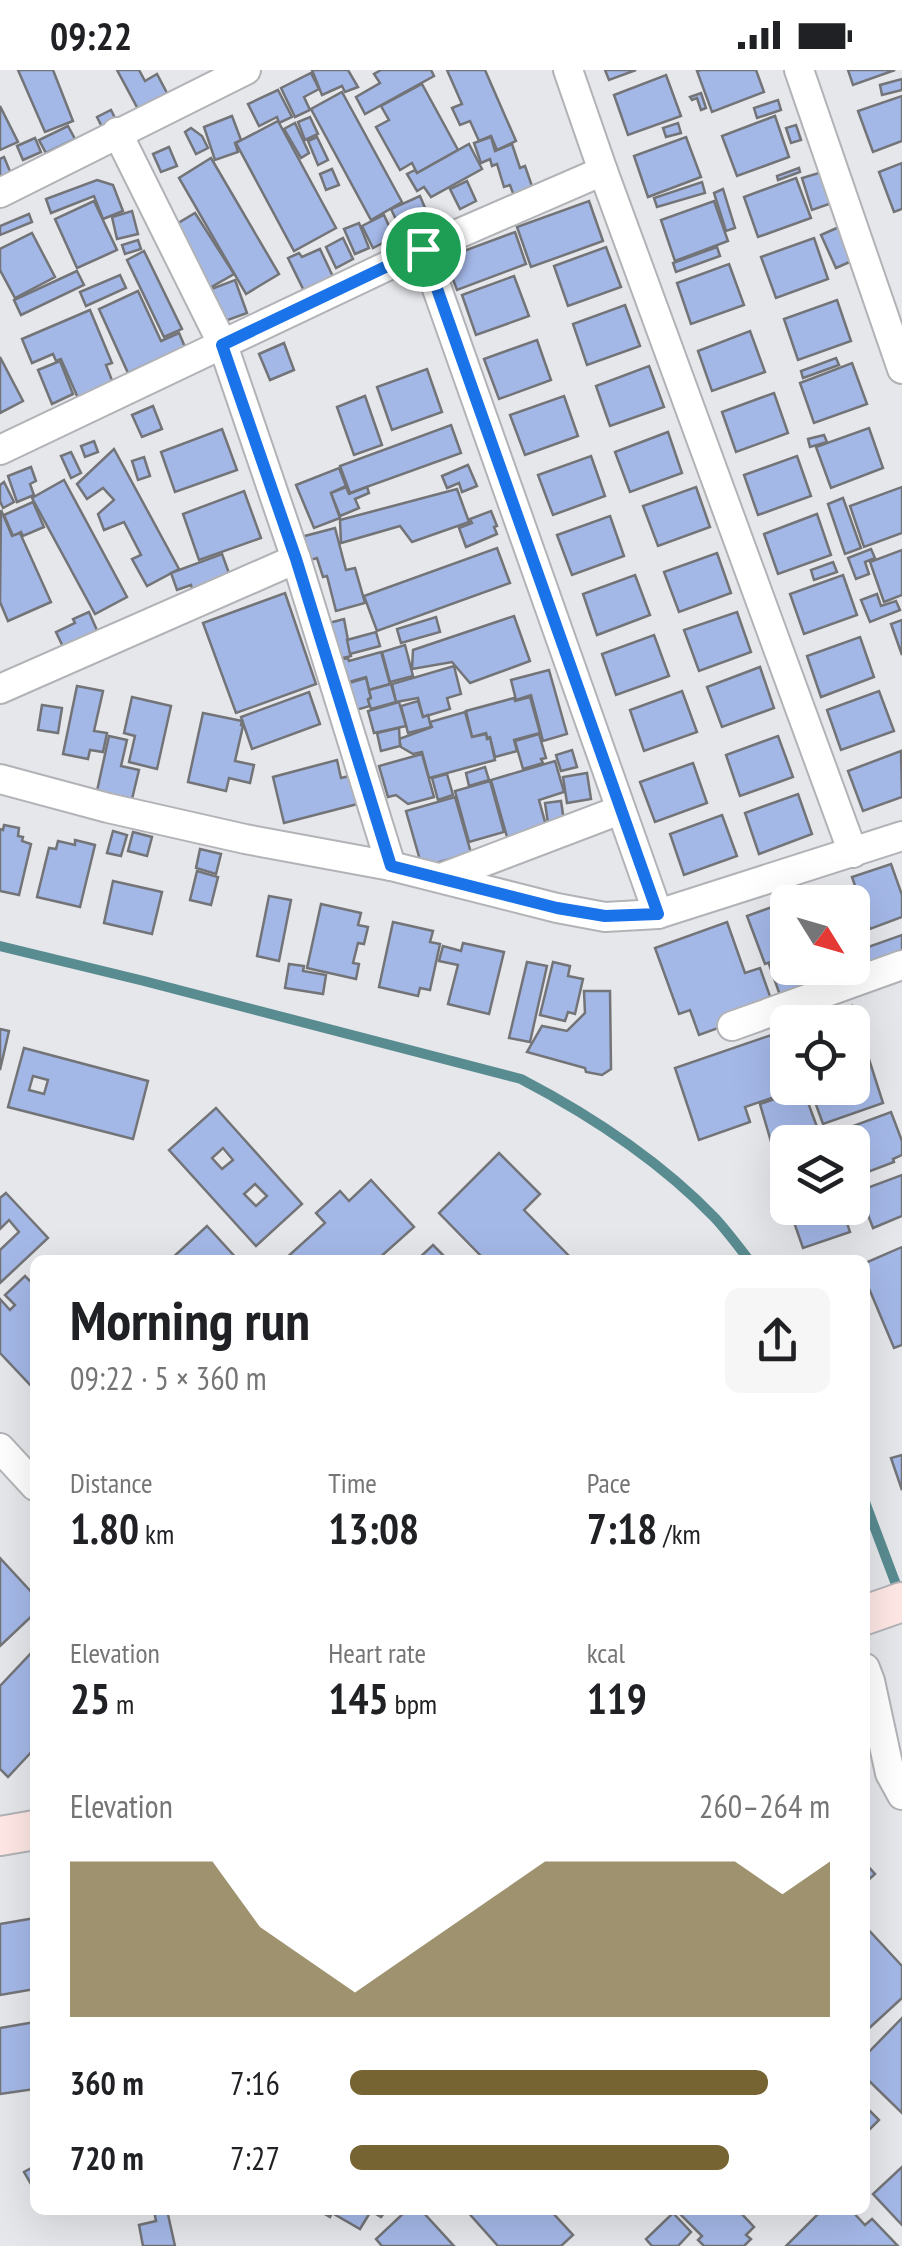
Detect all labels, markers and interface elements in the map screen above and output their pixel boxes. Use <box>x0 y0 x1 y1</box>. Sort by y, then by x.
text: 09:22 <box>50 11 132 60</box>
pin <box>381 207 466 292</box>
icon: arrive <box>396 222 451 277</box>
north arrow <box>770 885 870 985</box>
map controls <box>770 885 870 1225</box>
button: locate <box>770 1005 870 1105</box>
button: layers <box>770 1125 870 1225</box>
text: Morning run <box>70 1284 310 1355</box>
button: share <box>725 1288 830 1393</box>
text: 09:22 · 5 × 360 m <box>70 1357 267 1399</box>
text: Distance <box>70 1464 153 1501</box>
text: Time <box>328 1464 377 1501</box>
text: Pace <box>587 1464 631 1501</box>
text: 1.80 <box>70 1501 139 1556</box>
text: 13:08 <box>328 1501 419 1556</box>
text: 7:18 <box>587 1501 657 1556</box>
text: km <box>139 1515 174 1552</box>
text: /km <box>657 1515 701 1552</box>
text: Elevation <box>70 1634 160 1671</box>
text: Heart rate <box>328 1634 426 1671</box>
text: kcal <box>587 1634 625 1671</box>
text: 25 <box>70 1671 110 1726</box>
text: 145 <box>328 1671 389 1726</box>
text: 119 <box>587 1671 647 1726</box>
text: m <box>110 1685 134 1722</box>
text: bpm <box>389 1685 437 1722</box>
text: Elevation <box>70 1785 173 1827</box>
text: 260–264 m <box>699 1785 830 1827</box>
text: 360 m <box>70 2062 144 2104</box>
text: 7:16 <box>230 2062 280 2104</box>
text: 720 m <box>70 2137 144 2179</box>
text: 7:27 <box>230 2137 280 2179</box>

